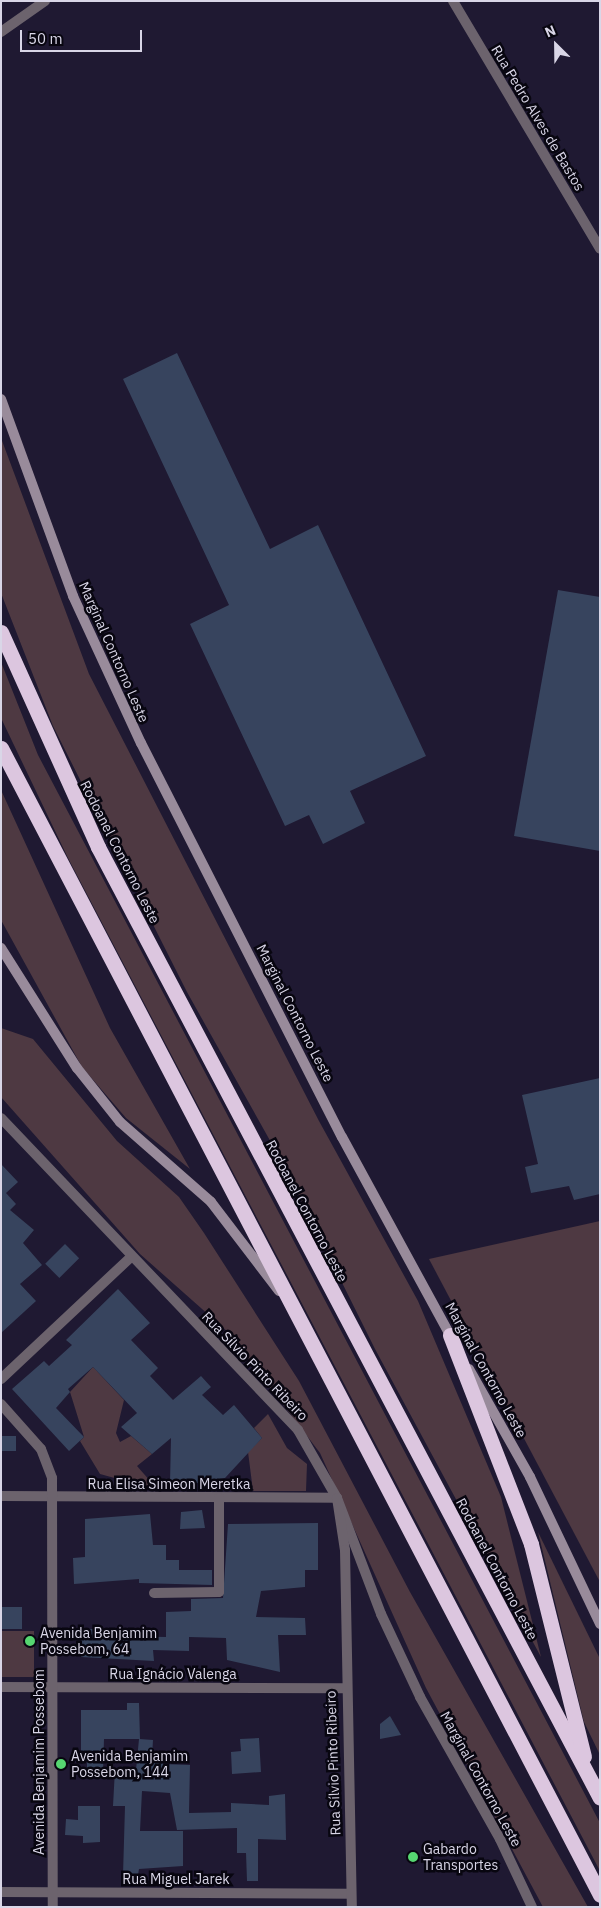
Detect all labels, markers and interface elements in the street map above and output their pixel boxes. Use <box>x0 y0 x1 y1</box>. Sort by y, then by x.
scale bar <box>22 20 145 52</box>
north arrow <box>531 20 581 70</box>
text: N <box>542 21 558 41</box>
text: 50 m <box>28 29 63 48</box>
street label: Rua Pedro Alves de Bastos <box>488 42 588 194</box>
street label: Marginal Contorno Leste <box>75 579 153 725</box>
street label: Rodoanel Contorno Leste <box>77 778 163 926</box>
street label: Marginal Contorno Leste <box>253 941 337 1085</box>
street label: Rodoanel Contorno Leste <box>262 1137 352 1285</box>
street label: Marginal Contorno Leste <box>442 1299 530 1441</box>
street label: Rua Sílvio Pinto Ribeiro <box>199 1308 311 1424</box>
street label: Rua Elisa Simeon Meretka <box>88 1476 250 1492</box>
street label: Rodoanel Contorno Leste <box>452 1495 542 1643</box>
place label: Avenida Benjamim Possebom, 64 <box>40 1625 157 1658</box>
marker: Avenida Benjamim Possebom, 64 <box>24 1635 36 1647</box>
street label: Rua Ignácio Valenga <box>109 1666 237 1682</box>
street label: Avenida Benjamim Possebom <box>31 1669 47 1855</box>
street label: Rua Sílvio Pinto Ribeiro <box>322 1690 344 1836</box>
street label: Marginal Contorno Leste <box>437 1708 525 1850</box>
place label: Avenida Benjamim Possebom, 144 <box>71 1748 188 1780</box>
marker: Avenida Benjamim Possebom, 144 <box>55 1758 67 1770</box>
place label: Gabardo Transportes <box>423 1841 498 1874</box>
marker: Gabardo Transportes <box>407 1851 419 1863</box>
street label: Rua Miguel Jarek <box>122 1871 230 1887</box>

